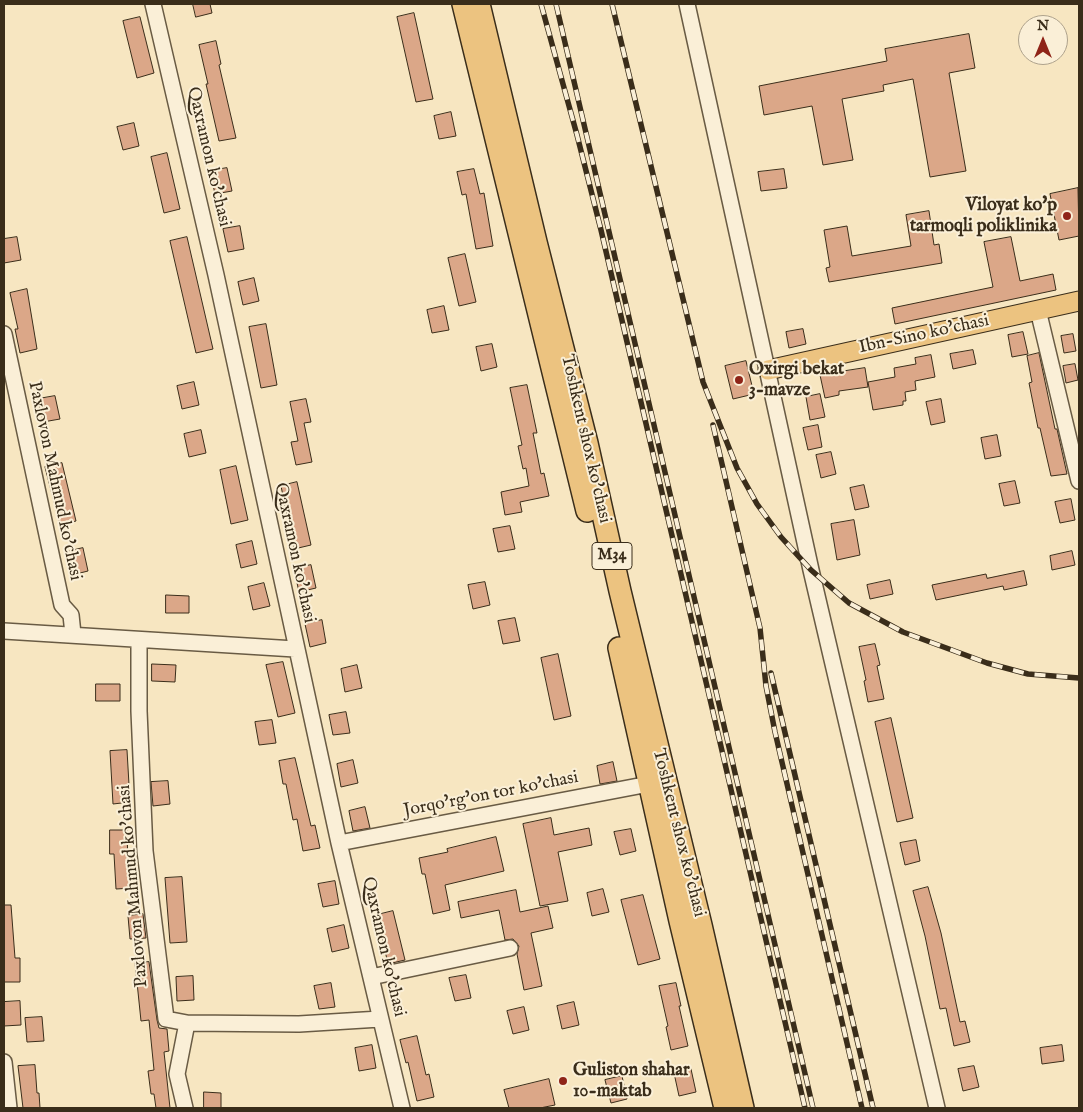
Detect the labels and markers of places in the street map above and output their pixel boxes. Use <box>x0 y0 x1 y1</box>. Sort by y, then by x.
place label: Viloyat ko'p tarmoqli poliklinika <box>910 195 1057 238</box>
marker: Viloyat ko'p tarmoqli poliklinika <box>1061 210 1073 222</box>
place label: Oxirgi bekat 3-mavze <box>749 359 844 402</box>
marker: Oxirgi bekat 3-mavze <box>733 374 745 386</box>
place label: Guliston shahar 10-maktab <box>573 1060 690 1102</box>
marker: Guliston shahar 10-maktab <box>557 1075 569 1087</box>

